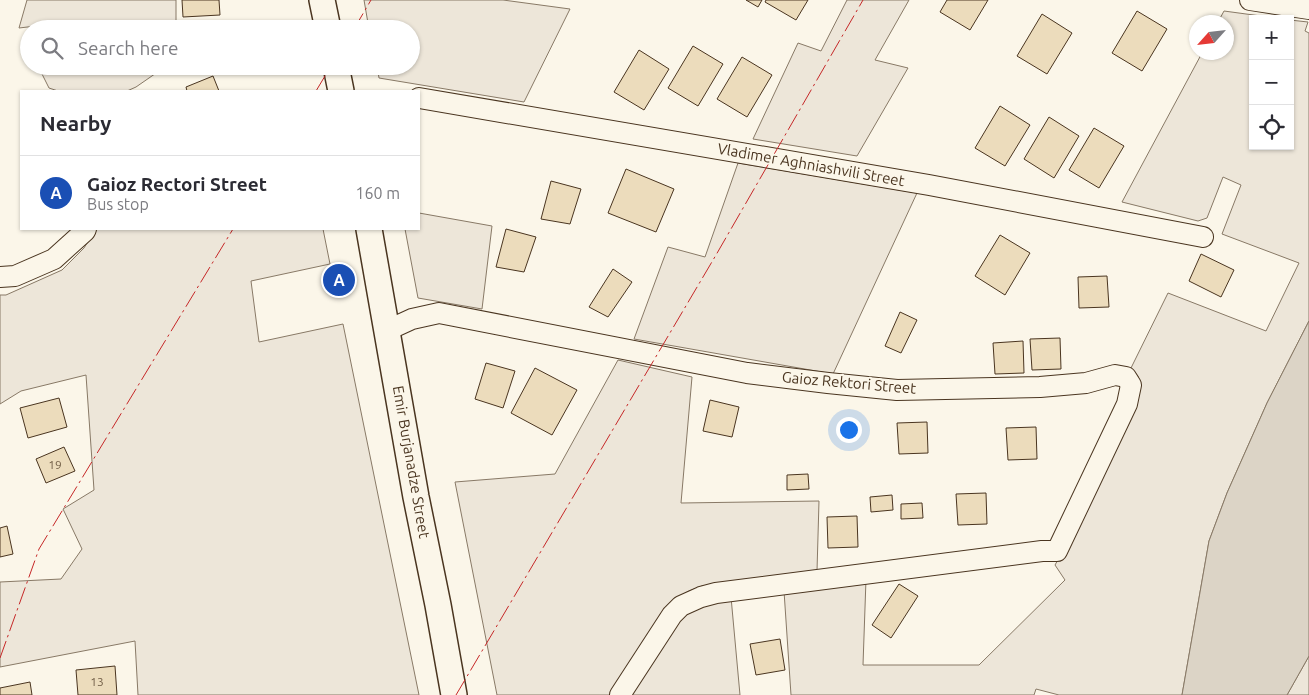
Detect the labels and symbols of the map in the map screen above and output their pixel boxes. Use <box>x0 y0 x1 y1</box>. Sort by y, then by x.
north arrow <box>1189 15 1234 60</box>
street label: Vladimer Aghniashvili Street <box>716 140 906 189</box>
pin: A <box>323 261 355 299</box>
street label: Gaioz Rektori Street <box>781 368 917 397</box>
street label: Emir Burjanadze Street <box>390 384 433 540</box>
your location <box>836 417 862 443</box>
house number: 19 <box>48 458 62 471</box>
house number: 13 <box>90 675 104 688</box>

